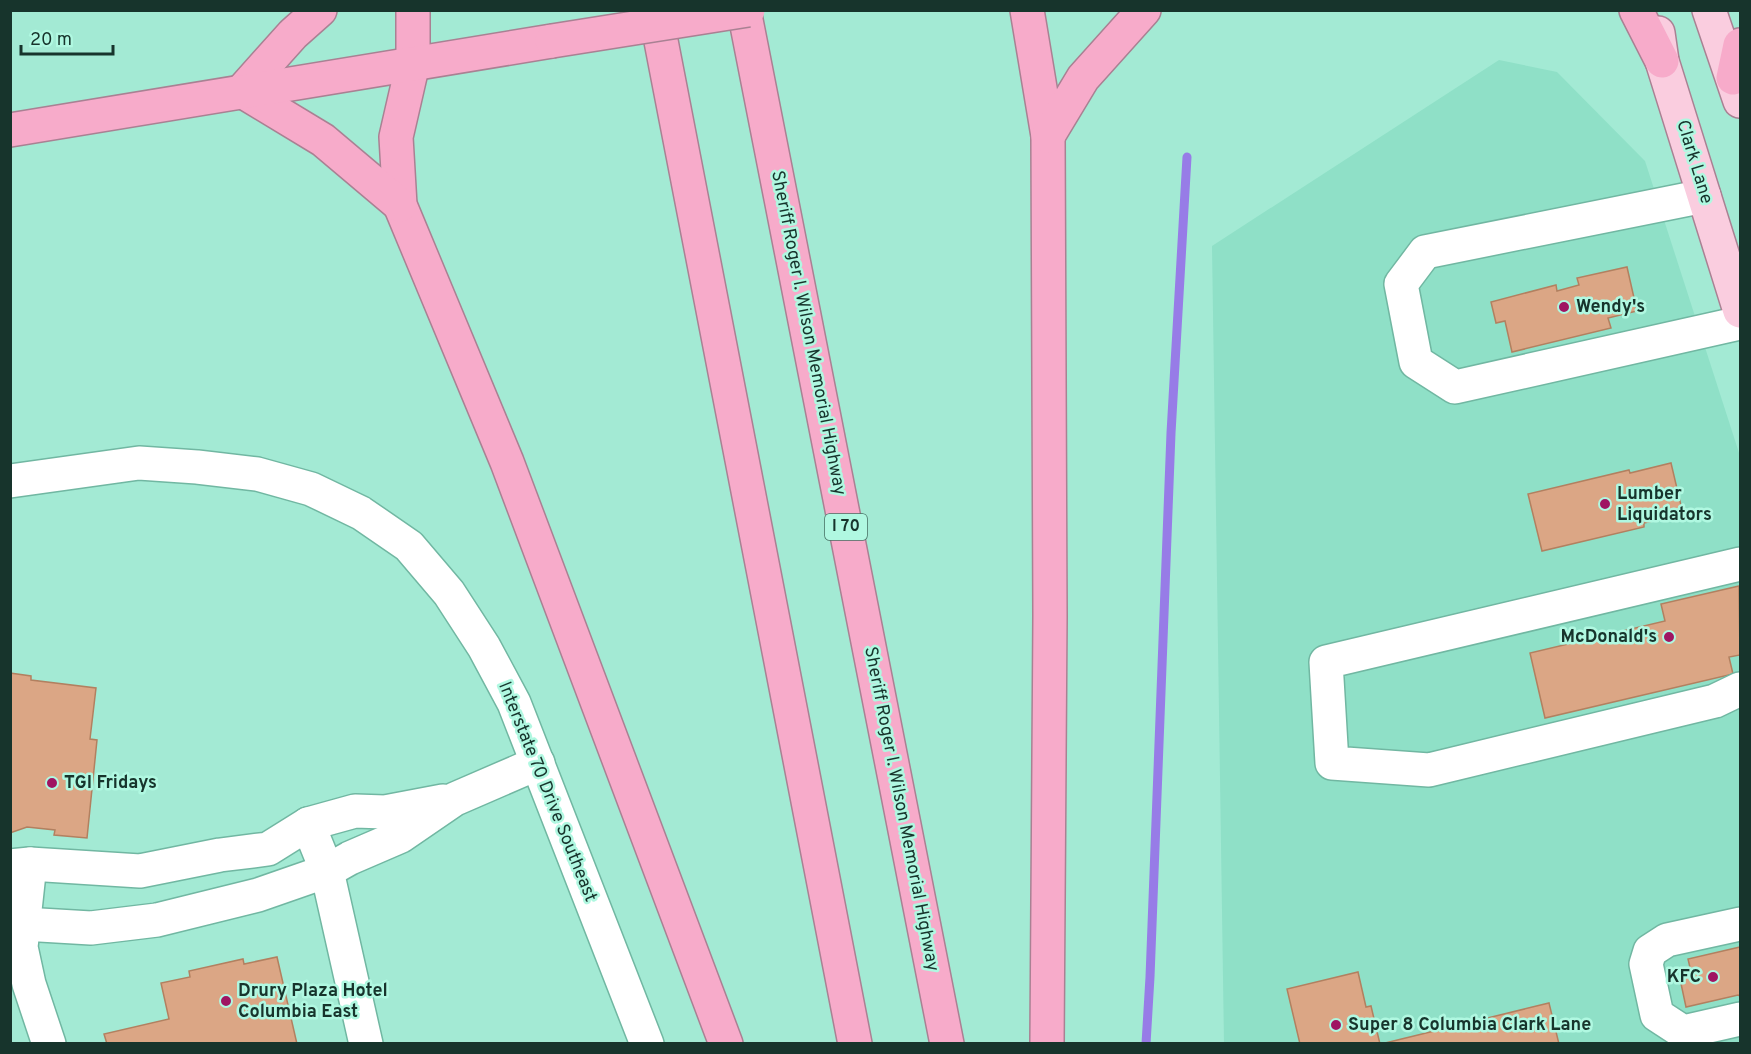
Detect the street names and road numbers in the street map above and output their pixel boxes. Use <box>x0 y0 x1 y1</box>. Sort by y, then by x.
street label: Clark Lane <box>1670 117 1718 207</box>
street label: Sheriff Roger I. Wilson Memorial Highway <box>765 169 851 497</box>
road number: I 70 <box>825 514 867 540</box>
street label: Sheriff Roger I. Wilson Memorial Highway <box>858 645 944 973</box>
street label: Interstate 70 Drive Southeast <box>492 679 602 905</box>

